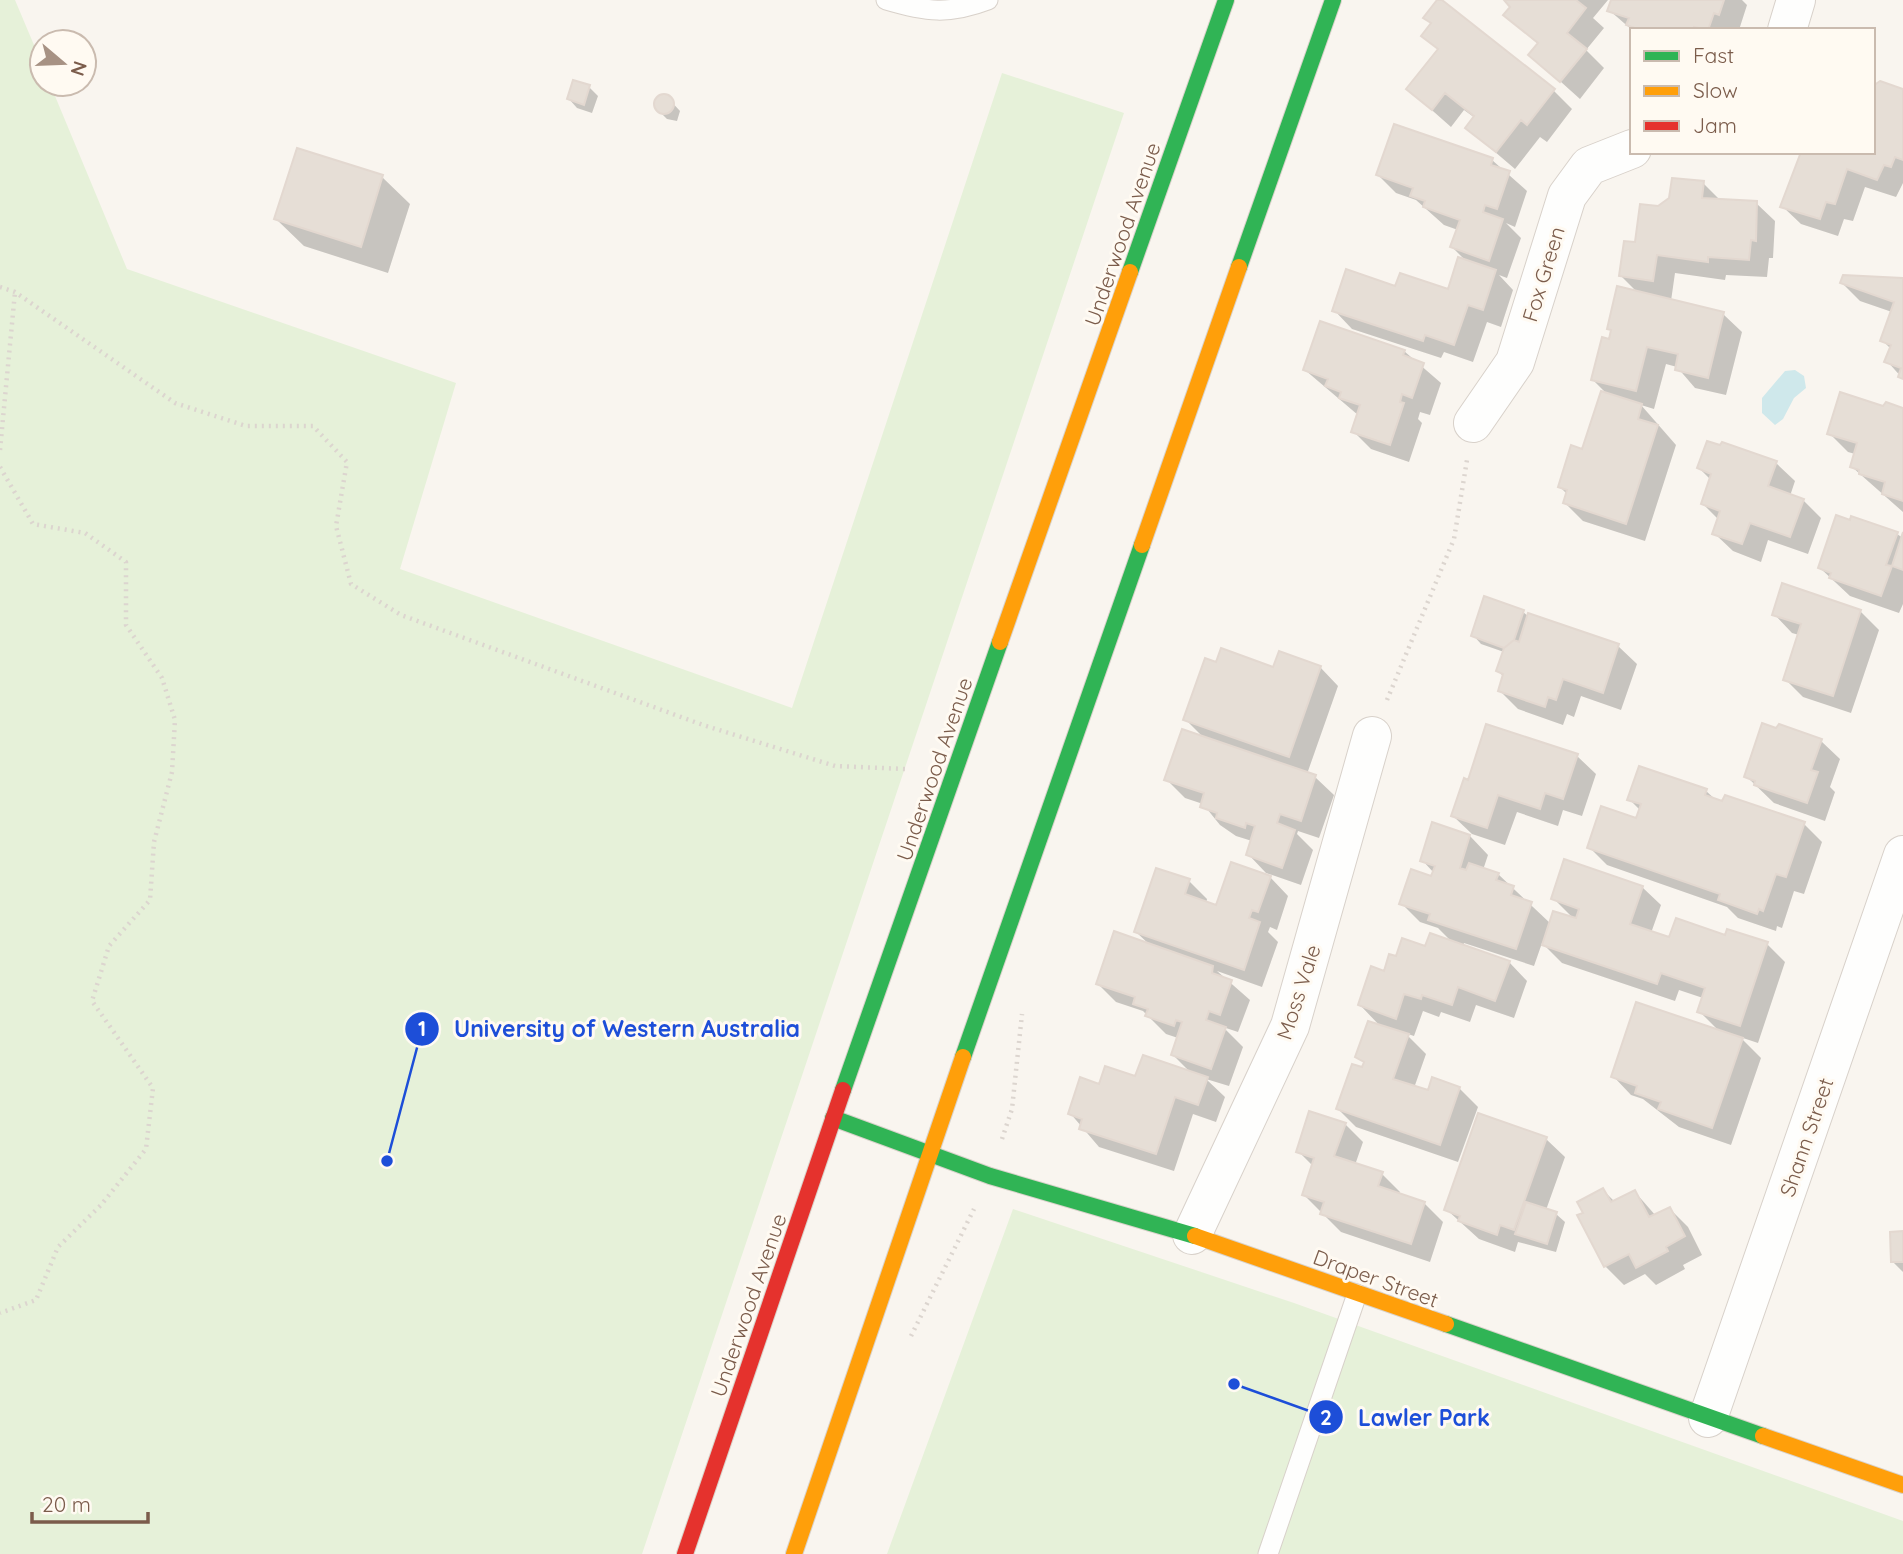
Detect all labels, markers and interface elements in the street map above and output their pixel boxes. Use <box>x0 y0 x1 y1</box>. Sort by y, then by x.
north arrow <box>28 28 98 98</box>
legend <box>1630 28 1875 154</box>
text: Fast <box>1693 42 1734 68</box>
text: N <box>65 58 93 79</box>
text: Slow <box>1693 77 1738 103</box>
text: Jam <box>1693 112 1737 138</box>
street label: Underwood Avenue <box>1078 139 1166 329</box>
street label: Fox Green <box>1516 223 1570 325</box>
street label: Underwood Avenue <box>890 674 978 864</box>
street label: Moss Vale <box>1270 941 1326 1043</box>
callout: University of Western Australia <box>405 1007 814 1051</box>
text: University of Western Australia <box>454 1014 800 1043</box>
text: 1 <box>418 1015 426 1041</box>
street label: Shann Street <box>1774 1074 1838 1200</box>
street label: Underwood Avenue <box>704 1210 792 1400</box>
street label: Draper Street <box>1310 1243 1442 1313</box>
callout: Lawler Park <box>1309 1395 1504 1439</box>
text: Lawler Park <box>1358 1403 1490 1432</box>
text: 2 <box>1320 1404 1332 1430</box>
scale bar <box>32 1480 147 1524</box>
text: 20 m <box>42 1491 91 1517</box>

